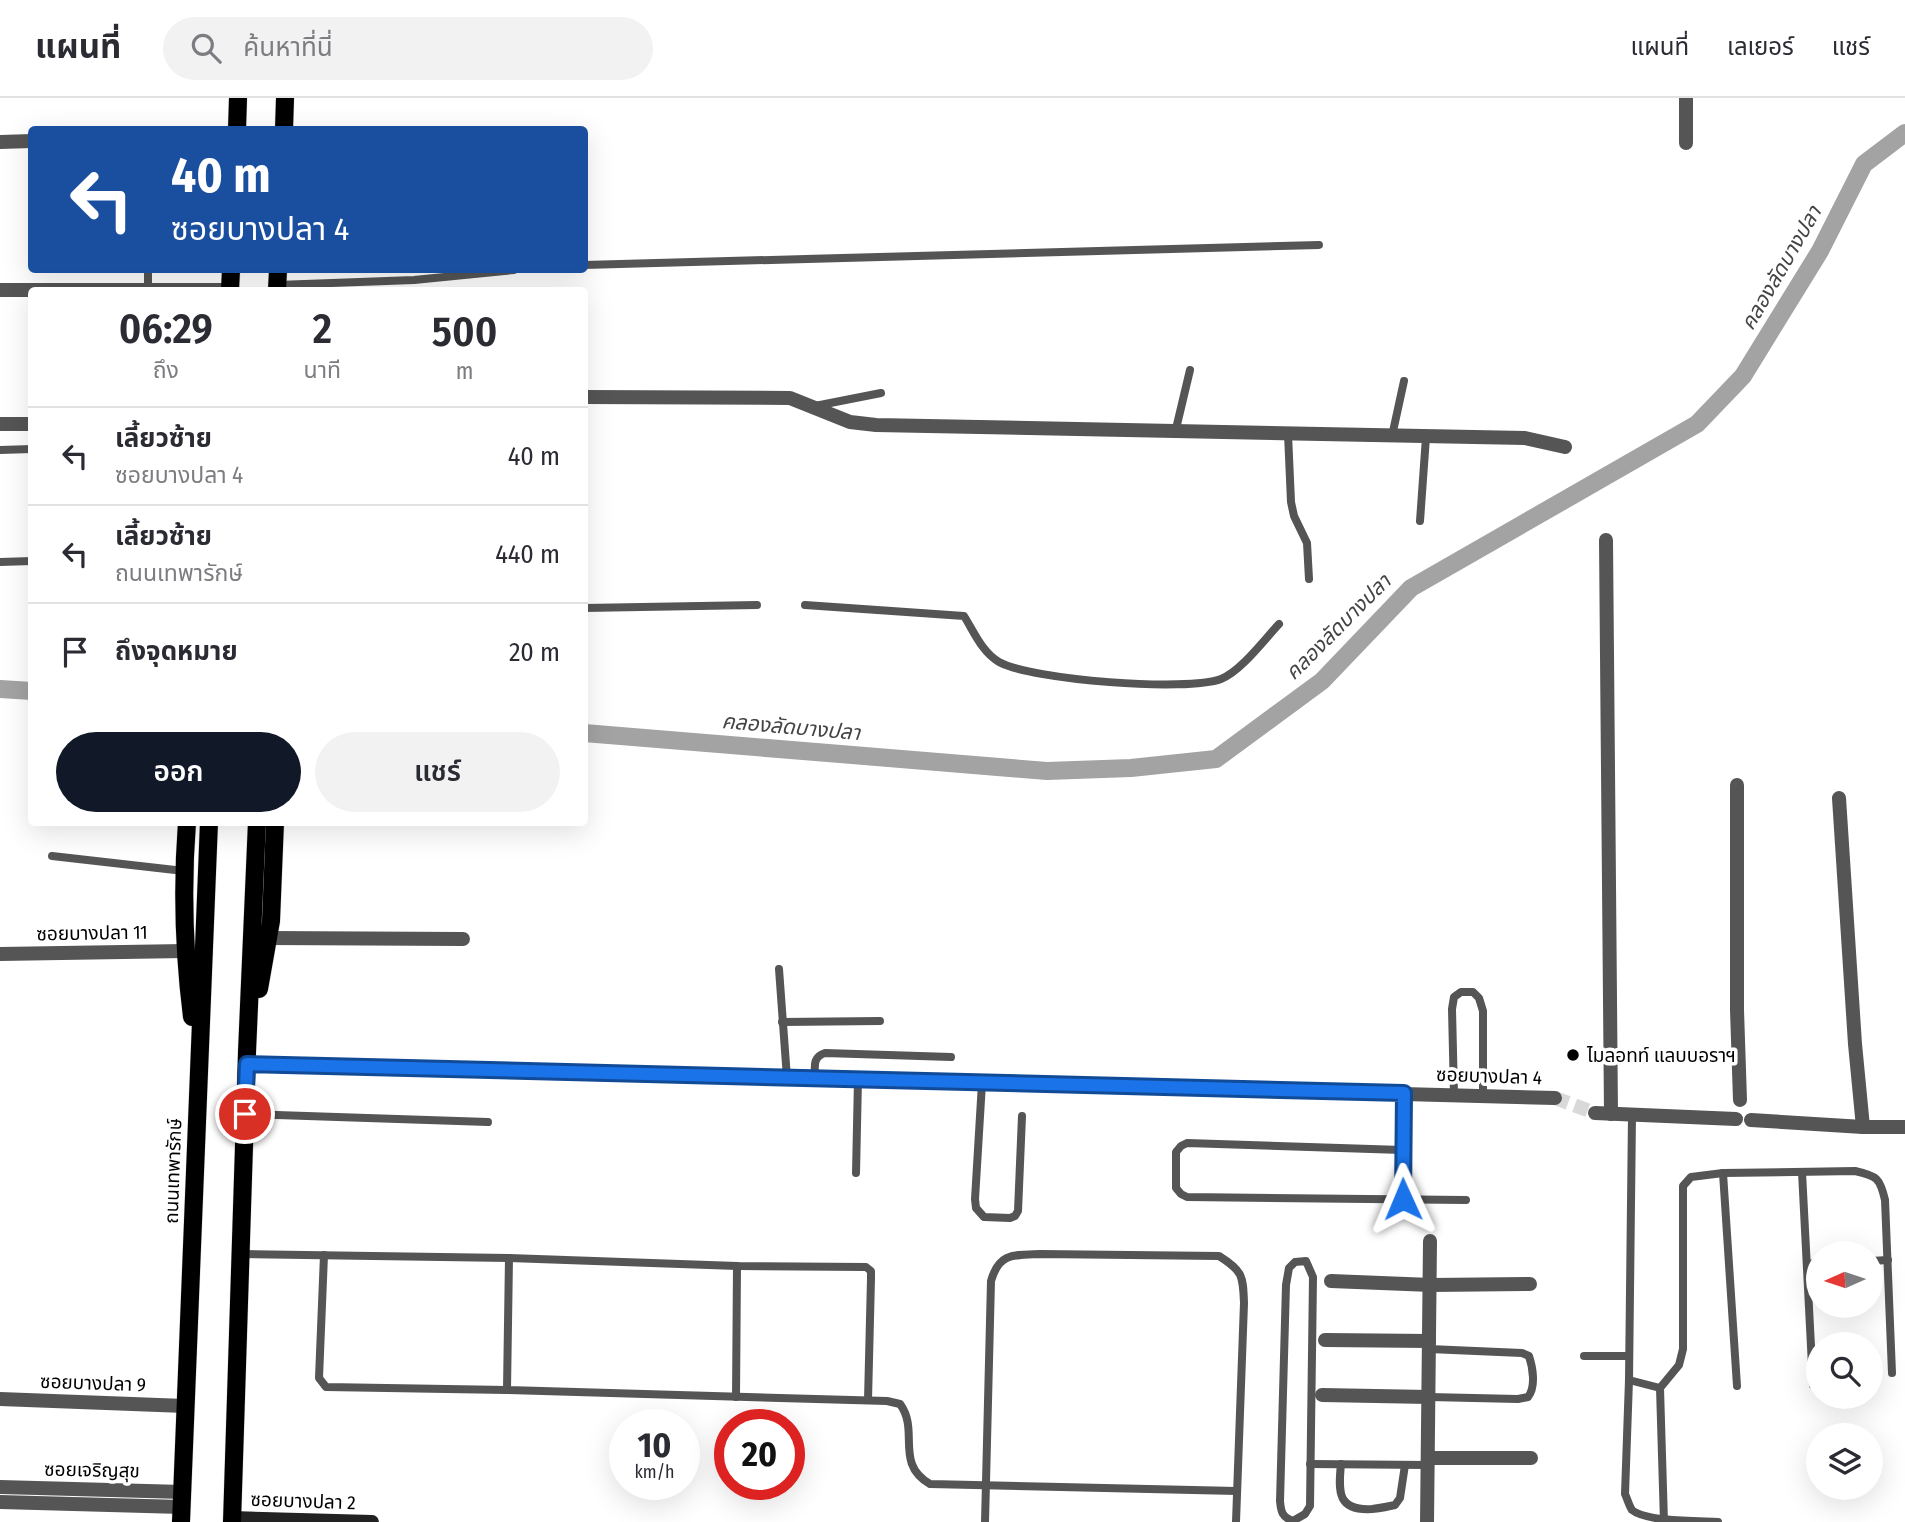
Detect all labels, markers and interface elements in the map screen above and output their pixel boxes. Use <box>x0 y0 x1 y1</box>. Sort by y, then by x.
search box <box>163 17 653 80</box>
text: แผนที่ <box>35 27 121 67</box>
icon: search <box>187 29 225 67</box>
text: ค้นหาที่นี่ <box>243 32 333 63</box>
text: แผนที่ <box>1631 33 1689 61</box>
text: เลเยอร์ <box>1727 33 1794 61</box>
text: แชร์ <box>1832 33 1870 61</box>
text: 40 m <box>171 146 271 205</box>
icon: left <box>56 154 147 245</box>
water label: คลองลัดบางปลา <box>1735 200 1828 335</box>
text: ซอยบางปลา 4 <box>171 210 349 248</box>
text: 06:29 <box>119 304 213 354</box>
text: 2 <box>313 304 332 354</box>
text: 500 <box>432 307 497 357</box>
text: ถึง <box>153 356 179 384</box>
text: นาที <box>304 356 341 384</box>
text: m <box>456 357 473 385</box>
text: เลี้ยวซ้าย <box>115 423 212 454</box>
icon: left <box>56 437 94 475</box>
text: 40 m <box>508 441 560 472</box>
text: ซอยบางปลา 4 <box>115 461 243 489</box>
text: เลี้ยวซ้าย <box>115 521 212 552</box>
icon: left <box>56 535 94 573</box>
text: 440 m <box>495 539 560 570</box>
text: ถนนเทพารักษ์ <box>115 559 243 587</box>
water label: คลองลัดบางปลา <box>1280 568 1397 685</box>
icon: arrive <box>56 633 94 671</box>
text: ถึงจุดหมาย <box>115 636 238 667</box>
text: 20 m <box>509 637 560 668</box>
water label: คลองลัดบางปลา <box>721 708 863 746</box>
button: ออก <box>56 732 301 812</box>
button: แชร์ <box>315 732 560 812</box>
street label: ซอยบางปลา 11 <box>36 921 148 945</box>
place label: ไมลอทท์ แลบบอราฯ <box>1586 1044 1736 1067</box>
marker: ไมลอทท์ แลบบอราฯ <box>1565 1047 1581 1063</box>
street label: ซอยบางปลา 4 <box>1436 1063 1542 1089</box>
pin <box>215 1084 275 1144</box>
icon: arrive <box>226 1095 264 1133</box>
street label: ถนนเทพารักษ์ <box>160 1118 186 1224</box>
position arrow <box>1366 1162 1440 1236</box>
north arrow <box>1806 1241 1883 1318</box>
map controls <box>1806 1241 1883 1500</box>
button: search <box>1806 1332 1883 1409</box>
street label: ซอยบางปลา 9 <box>40 1370 146 1396</box>
speed limit sign: 20 <box>714 1409 805 1500</box>
button: layers <box>1806 1423 1883 1500</box>
text: 10 <box>638 1424 671 1466</box>
street label: ซอยเจริญสุข <box>44 1458 140 1482</box>
text: km/h <box>634 1461 675 1483</box>
street label: ซอยบางปลา 2 <box>250 1488 356 1514</box>

